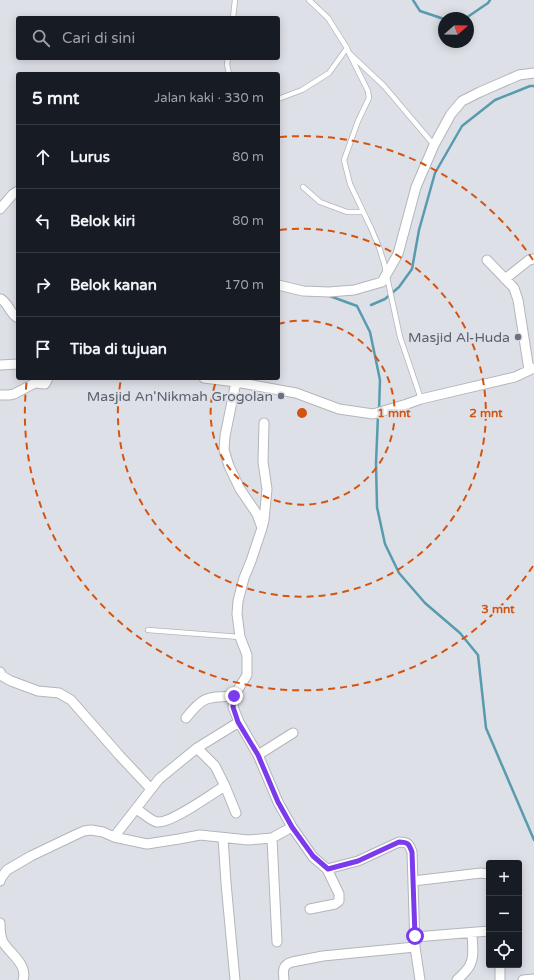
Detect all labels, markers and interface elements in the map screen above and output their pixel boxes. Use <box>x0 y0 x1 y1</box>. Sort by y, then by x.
north arrow <box>438 12 474 48</box>
search box <box>16 16 280 60</box>
icon: search <box>30 27 52 49</box>
text: Cari di sini <box>62 29 135 47</box>
text: 5 mnt <box>32 88 79 109</box>
text: Jalan kaki · 330 m <box>154 90 264 106</box>
icon: ahead <box>32 146 54 168</box>
text: Lurus <box>70 148 110 166</box>
text: 80 m <box>232 149 264 165</box>
icon: left <box>32 210 54 232</box>
text: Belok kiri <box>70 212 135 230</box>
text: 80 m <box>232 213 264 229</box>
icon: right <box>32 274 54 296</box>
text: Belok kanan <box>70 276 157 294</box>
text: 170 m <box>224 277 264 293</box>
place label: Masjid Al-Huda <box>408 329 510 346</box>
marker: Masjid Al-Huda <box>513 332 523 342</box>
icon: arrive <box>32 338 54 360</box>
text: Tiba di tujuan <box>70 340 167 358</box>
place label: Masjid An'Nikmah Grogolan <box>87 388 273 405</box>
marker: Masjid An'Nikmah Grogolan <box>276 391 286 401</box>
centre of rings <box>295 406 309 420</box>
text: 1 mnt <box>377 406 411 420</box>
text: 2 mnt <box>469 406 503 420</box>
text: 3 mnt <box>481 602 515 616</box>
route end <box>225 687 243 705</box>
map controls <box>486 860 522 968</box>
button: + <box>486 860 522 896</box>
button: − <box>486 896 522 932</box>
route start <box>406 927 424 945</box>
button: locate <box>486 932 522 968</box>

